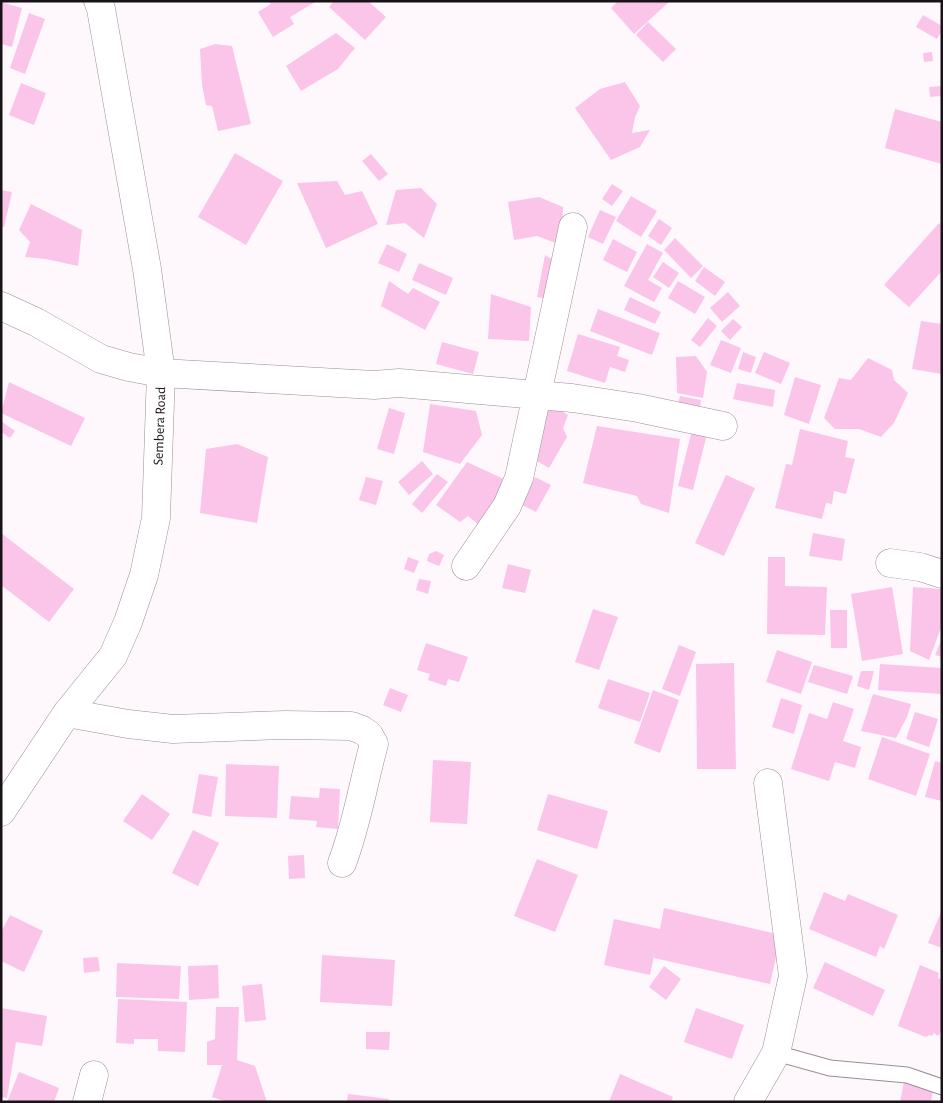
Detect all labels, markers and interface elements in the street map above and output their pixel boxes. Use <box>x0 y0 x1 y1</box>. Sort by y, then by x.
street label: Sembera Road <box>152 386 168 466</box>

